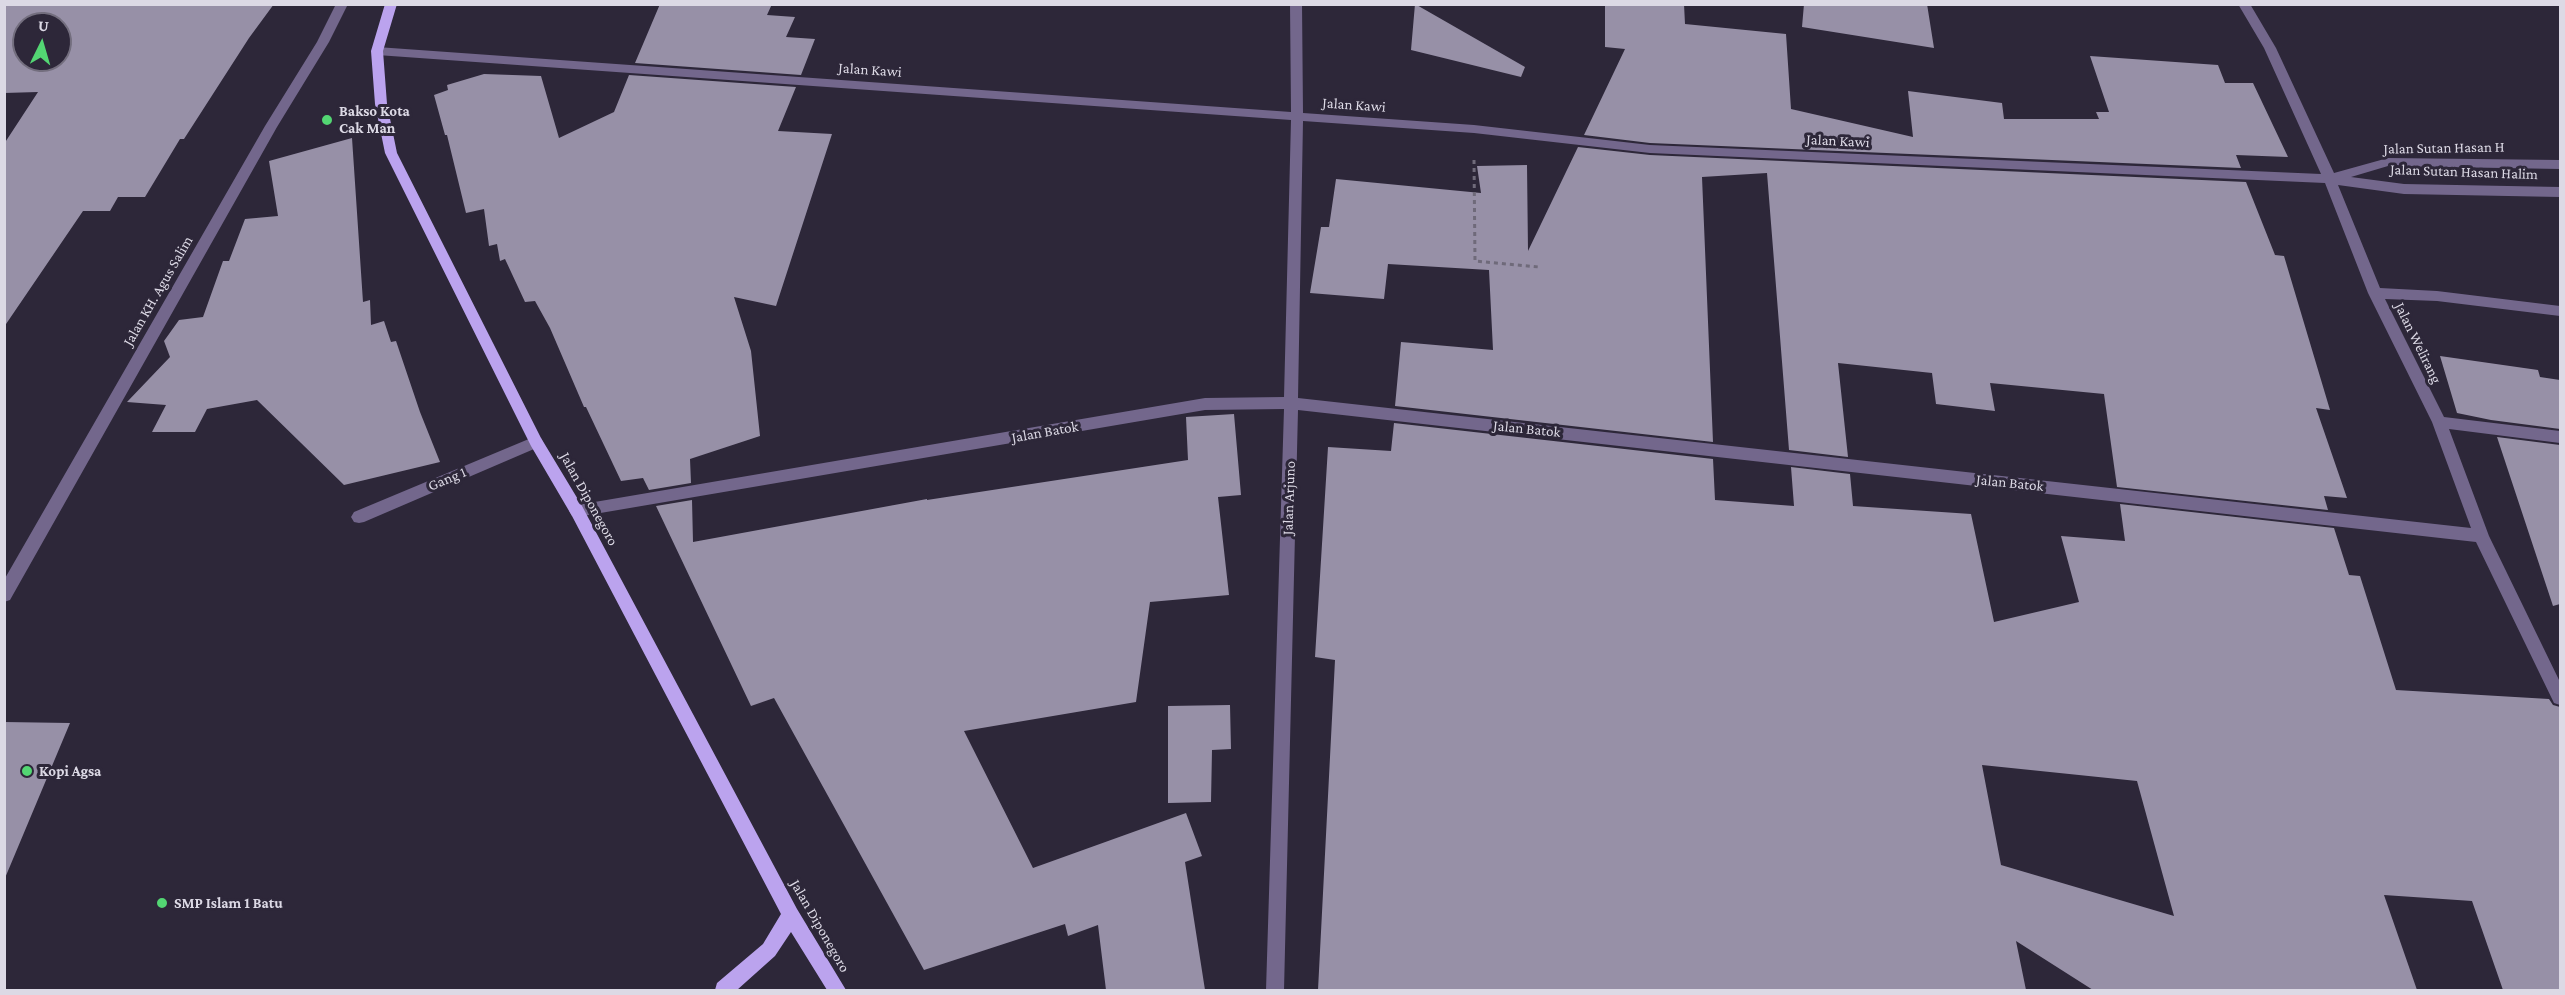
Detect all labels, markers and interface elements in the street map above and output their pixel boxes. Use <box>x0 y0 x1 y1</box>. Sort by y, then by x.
north arrow <box>12 12 72 72</box>
text: U <box>37 17 50 35</box>
street label: Jalan Kawi <box>838 59 902 81</box>
street label: Jalan Kawi <box>1322 94 1386 116</box>
place label: Bakso Kota Cak Man <box>339 102 410 137</box>
marker: Bakso Kota Cak Man <box>320 113 334 127</box>
street label: Jalan Kawi <box>1806 130 1870 152</box>
street label: Jalan Sutan Hasan H <box>2383 138 2505 158</box>
street label: Jalan Sutan Hasan Halim <box>2390 160 2538 184</box>
street label: Jalan KH. Agus Salim <box>119 233 197 349</box>
street label: Jalan Welirang <box>2391 299 2445 387</box>
street label: Jalan Batok <box>1010 417 1080 447</box>
street label: Jalan Batok <box>1492 417 1562 441</box>
street label: Jalan Diponegoro <box>556 449 622 549</box>
street label: Jalan Arjuno <box>1279 461 1299 535</box>
street label: Gang 1 <box>425 463 469 495</box>
street label: Jalan Batok <box>1975 471 2045 495</box>
place label: Kopi Agsa <box>39 762 101 780</box>
marker: Kopi Agsa <box>20 764 34 778</box>
street label: Jalan Diponegoro <box>786 876 854 976</box>
place label: SMP Islam 1 Batu <box>174 894 283 912</box>
marker: SMP Islam 1 Batu <box>155 896 169 910</box>

